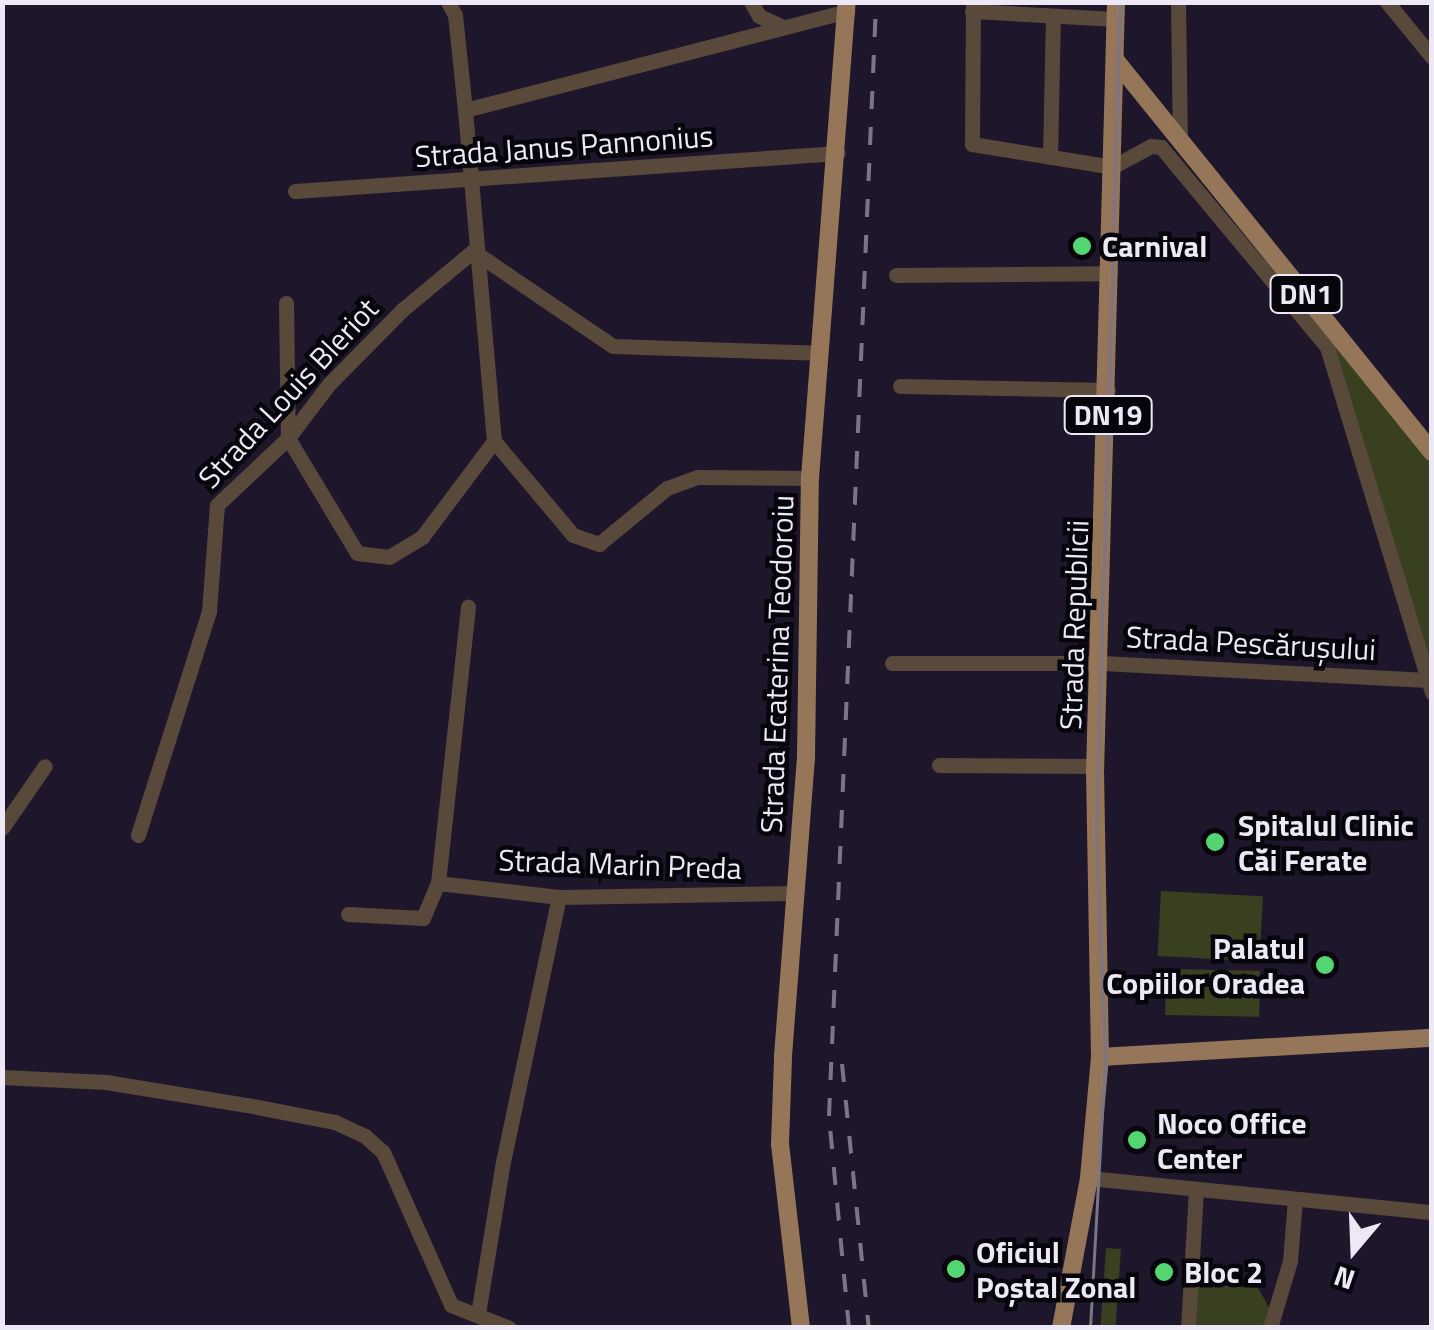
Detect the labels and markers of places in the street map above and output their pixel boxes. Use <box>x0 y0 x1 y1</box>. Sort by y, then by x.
place label: Carnival <box>1102 228 1207 264</box>
marker: Carnival <box>1071 235 1093 257</box>
place label: Spitalul Clinic Căi Ferate <box>1238 807 1414 878</box>
marker: Spitalul Clinic Căi Ferate <box>1202 829 1228 855</box>
place label: Palatul Copiilor Oradea <box>1106 930 1305 1000</box>
marker: Palatul Copiilor Oradea <box>1314 954 1336 976</box>
place label: Noco Office Center <box>1157 1105 1307 1176</box>
marker: Noco Office Center <box>1126 1129 1148 1151</box>
place label: Oficiul Poștal Zonal <box>976 1234 1136 1304</box>
place label: Bloc 2 <box>1184 1254 1263 1290</box>
marker: Oficiul Poștal Zonal <box>945 1258 967 1280</box>
marker: Bloc 2 <box>1153 1261 1175 1283</box>

